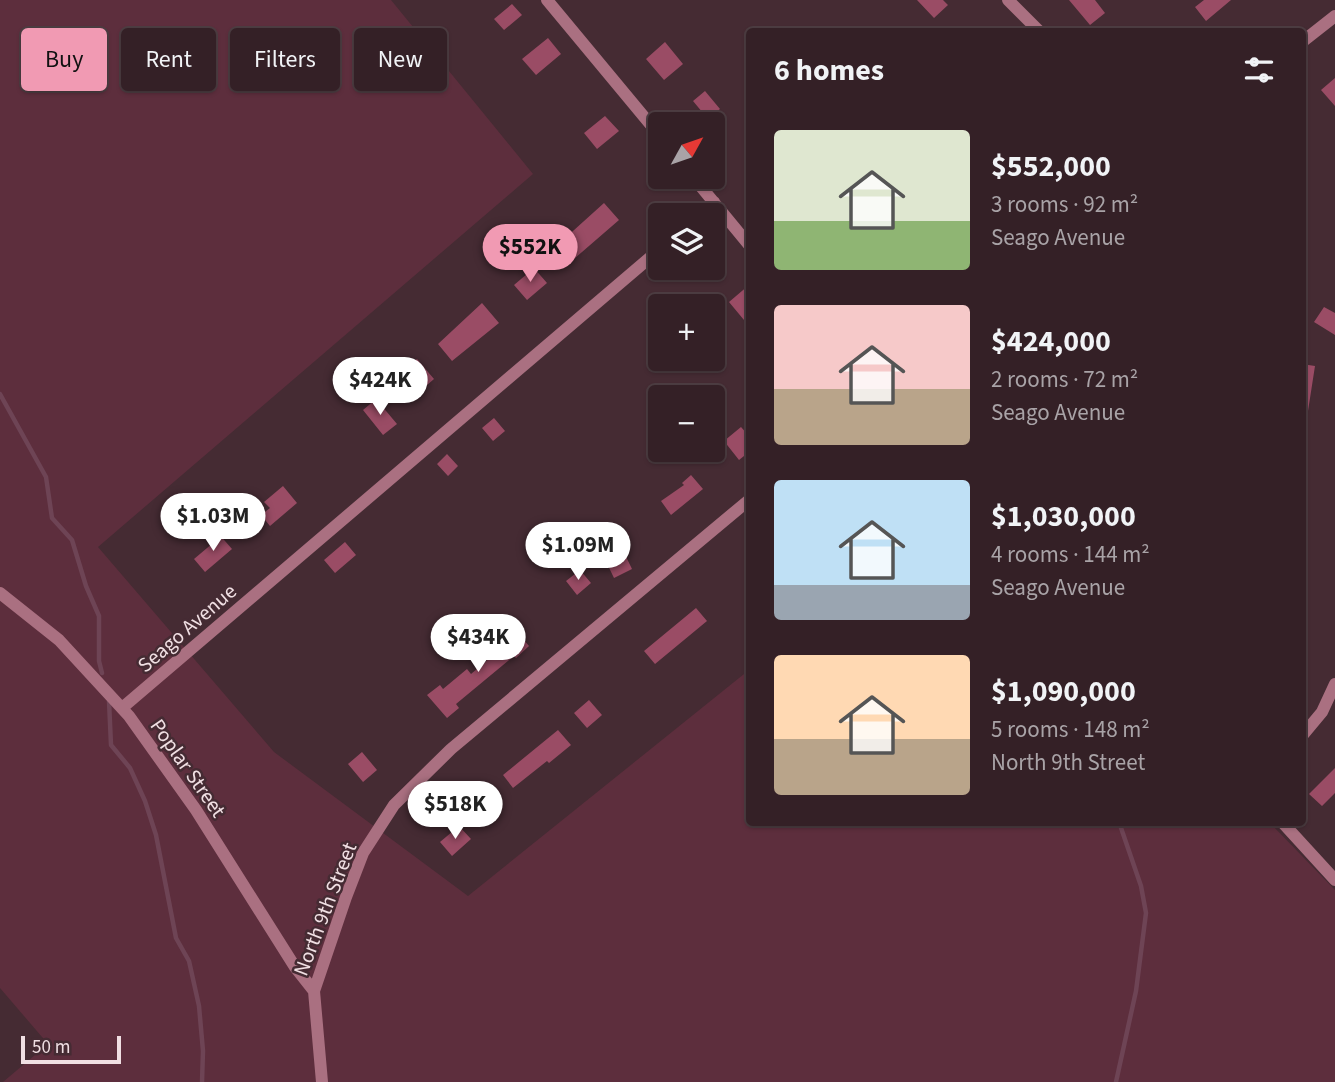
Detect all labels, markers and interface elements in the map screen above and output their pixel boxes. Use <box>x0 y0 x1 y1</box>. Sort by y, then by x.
chip: Buy <box>21 28 107 91</box>
chip: Rent <box>121 28 216 91</box>
chip: Filters <box>230 28 340 91</box>
chip: New <box>354 28 447 91</box>
text: 6 homes <box>774 49 884 92</box>
icon: filters <box>1240 51 1278 89</box>
north arrow <box>648 112 724 189</box>
map controls <box>648 112 725 462</box>
text: $552,000 <box>991 145 1111 188</box>
icon: home <box>830 158 914 242</box>
text: 3 rooms · 92 m² <box>991 188 1138 221</box>
button: layers <box>648 203 725 280</box>
text: Seago Avenue <box>991 221 1125 254</box>
pin: $552K <box>481 224 579 284</box>
text: $552K <box>499 230 561 263</box>
button: + <box>648 294 725 371</box>
text: $424,000 <box>991 320 1111 363</box>
icon: home <box>830 333 914 417</box>
pin: $424K <box>331 358 429 417</box>
text: $424K <box>349 363 411 396</box>
text: 2 rooms · 72 m² <box>991 363 1138 396</box>
button: − <box>648 385 725 462</box>
text: Seago Avenue <box>991 396 1125 429</box>
pin: $1.03M <box>156 494 270 553</box>
text: $1,030,000 <box>991 495 1136 538</box>
text: $1.03M <box>176 499 250 532</box>
icon: home <box>830 508 914 592</box>
pin: $1.09M <box>521 522 635 582</box>
text: $1.09M <box>541 528 615 561</box>
text: 4 rooms · 144 m² <box>991 538 1150 571</box>
text: Seago Avenue <box>991 571 1125 604</box>
street label: Seago Avenue <box>131 576 243 680</box>
pin: $434K <box>429 614 527 674</box>
text: $434K <box>447 620 509 653</box>
text: $1,090,000 <box>991 670 1136 713</box>
icon: home <box>830 683 914 767</box>
street label: Poplar Street <box>143 713 233 823</box>
text: 5 rooms · 148 m² <box>991 713 1150 746</box>
text: North 9th Street <box>991 746 1145 779</box>
pin: $518K <box>406 782 504 841</box>
text: $518K <box>424 787 486 820</box>
street label: North 9th Street <box>286 838 364 980</box>
scale bar <box>21 1033 121 1065</box>
text: 50 m <box>32 1034 70 1061</box>

